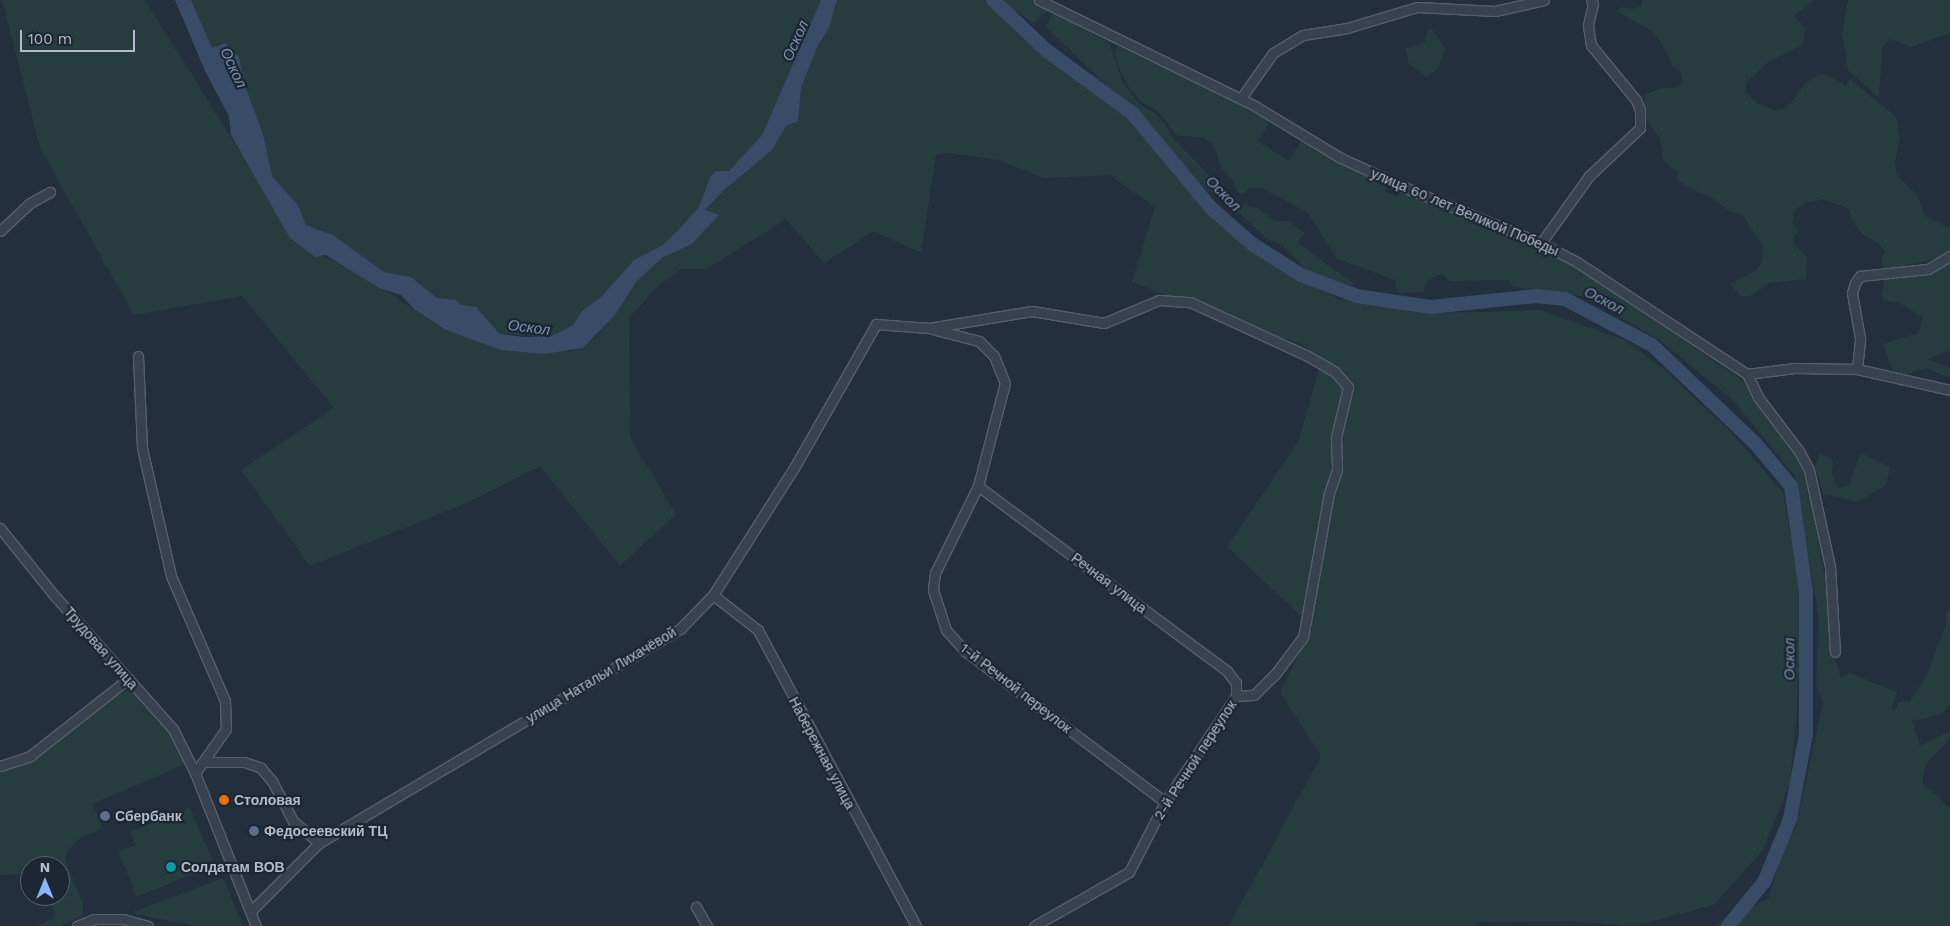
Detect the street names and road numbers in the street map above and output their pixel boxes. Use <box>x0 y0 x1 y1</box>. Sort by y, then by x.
street label: улица 60 лет Великой Победы <box>1368 165 1562 259</box>
street label: Речная улица <box>1068 549 1150 617</box>
street label: Трудовая улица <box>61 603 141 693</box>
street label: улица Натальи Лихачёвой <box>523 623 679 727</box>
street label: 1-й Речной переулок <box>957 639 1075 737</box>
street label: Набережная улица <box>785 694 859 812</box>
street label: 2-й Речной переулок <box>1150 697 1240 823</box>

